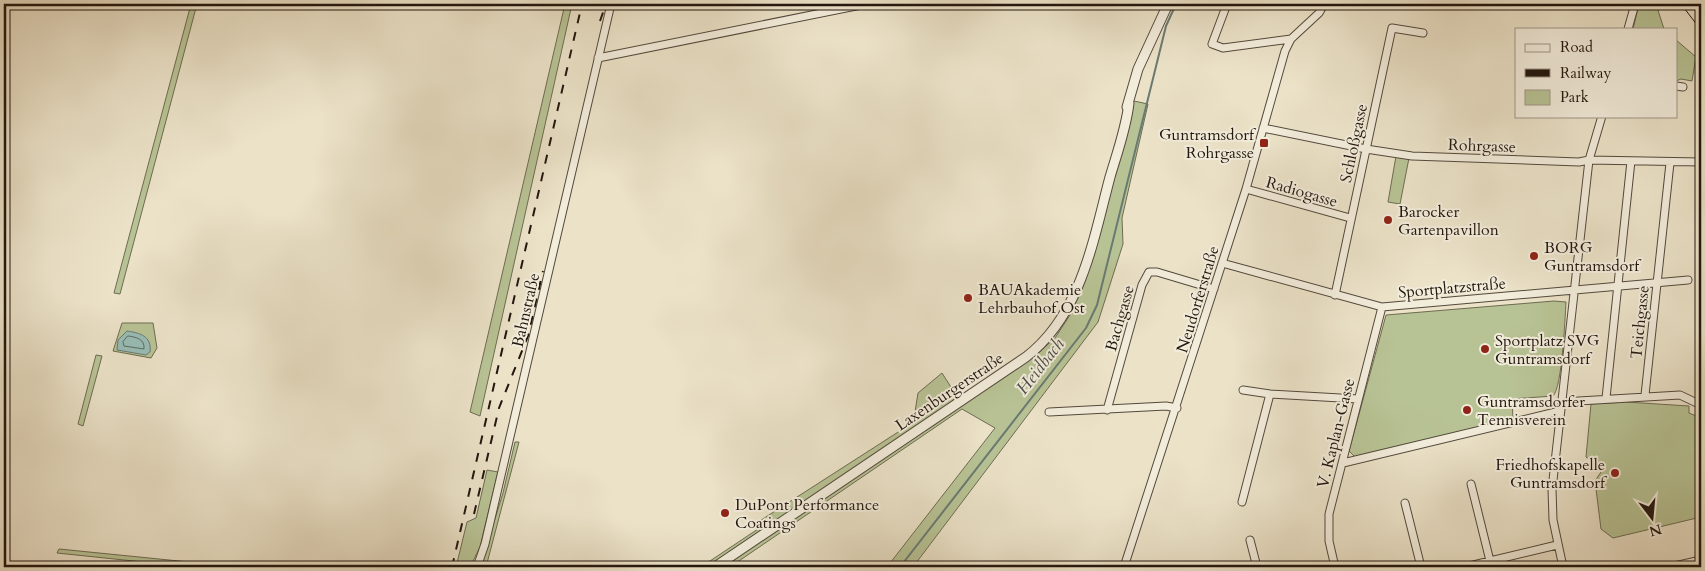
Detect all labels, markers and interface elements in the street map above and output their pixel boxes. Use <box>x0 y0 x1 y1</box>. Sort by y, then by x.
legend <box>1515 28 1678 118</box>
text: Road <box>1560 37 1593 57</box>
text: Railway <box>1560 63 1611 83</box>
text: Park <box>1560 87 1589 107</box>
street label: Schloßgasse <box>1335 102 1373 185</box>
place label: Guntramsdorf Rohrgasse <box>1159 124 1257 164</box>
street label: Rohrgasse <box>1448 134 1516 158</box>
marker: Guntramsdorf Rohrgasse <box>1258 137 1270 149</box>
street label: Radiogasse <box>1263 171 1340 213</box>
place label: Barocker Gartenpavillon <box>1398 201 1499 241</box>
marker: Barocker Gartenpavillon <box>1382 214 1394 226</box>
place label: BORG Guntramsdorf <box>1544 237 1642 277</box>
street label: Neudorferstraße <box>1171 243 1225 355</box>
marker: BORG Guntramsdorf <box>1528 250 1540 262</box>
street label: Bahnstraße <box>507 271 545 350</box>
street label: Sportplatzstraße <box>1397 272 1507 304</box>
place label: BAUAkademie Lehrbauhof Ost <box>978 279 1085 319</box>
street label: Bachgasse <box>1100 283 1140 354</box>
street label: Teichgasse <box>1625 284 1655 360</box>
marker: BAUAkademie Lehrbauhof Ost <box>962 292 974 304</box>
place label: Sportplatz SVG Guntramsdorf <box>1495 330 1600 370</box>
water label: Heidbach <box>1010 333 1071 400</box>
marker: Sportplatz SVG Guntramsdorf <box>1479 343 1491 355</box>
street label: Laxenburgerstraße <box>891 347 1008 436</box>
street label: V. Kaplan-Gasse <box>1312 376 1360 490</box>
place label: Guntramsdorfer Tennisverein <box>1477 391 1585 431</box>
marker: Guntramsdorfer Tennisverein <box>1461 404 1473 416</box>
place label: Friedhofskapelle Guntramsdorf <box>1495 454 1608 494</box>
marker: Friedhofskapelle Guntramsdorf <box>1609 467 1621 479</box>
place label: DuPont Performance Coatings <box>735 494 879 534</box>
north arrow <box>1628 494 1678 544</box>
marker: DuPont Performance Coatings <box>719 507 731 519</box>
text: N <box>1647 519 1664 541</box>

